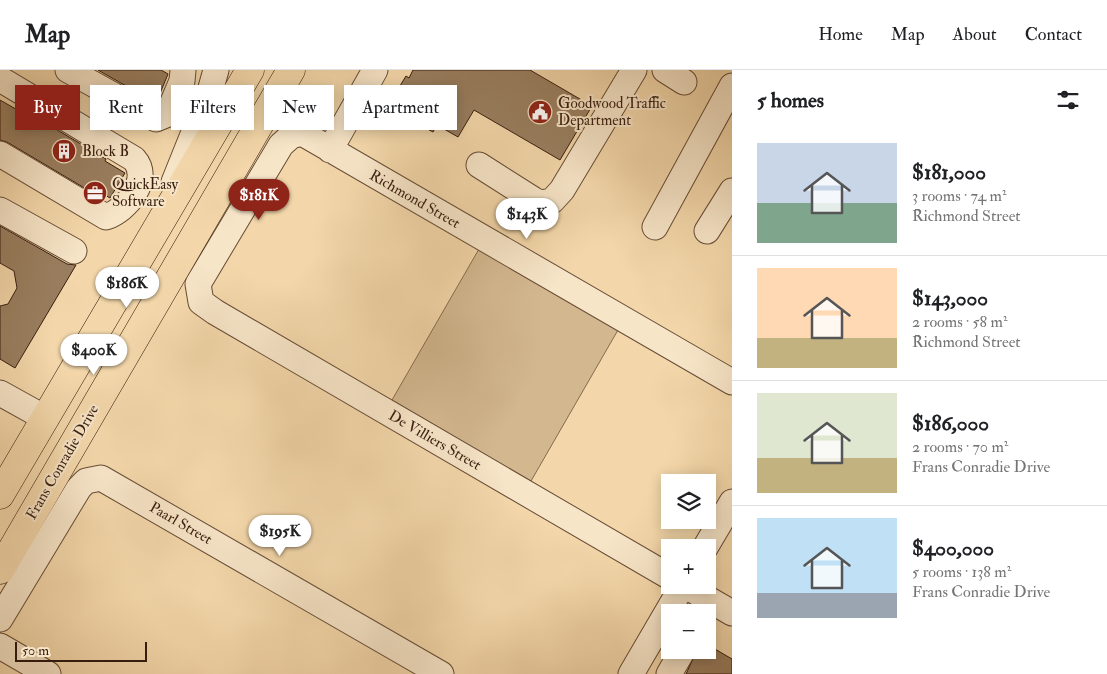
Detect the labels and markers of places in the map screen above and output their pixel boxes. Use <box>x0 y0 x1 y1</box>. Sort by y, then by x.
place label: Goodwood Traffic Department <box>558 94 666 131</box>
public building icon: Goodwood Traffic Department <box>527 99 553 125</box>
building icon: Block B <box>51 138 77 164</box>
place label: Block B <box>82 142 129 161</box>
place label: QuickEasy Software <box>112 175 179 211</box>
pin: $181K <box>224 178 294 221</box>
office icon: QuickEasy Software <box>82 180 108 206</box>
pin: $143K <box>492 198 562 240</box>
pin: $186K <box>92 266 162 309</box>
pin: $400K <box>59 334 129 376</box>
pin: $195K <box>245 514 315 557</box>

